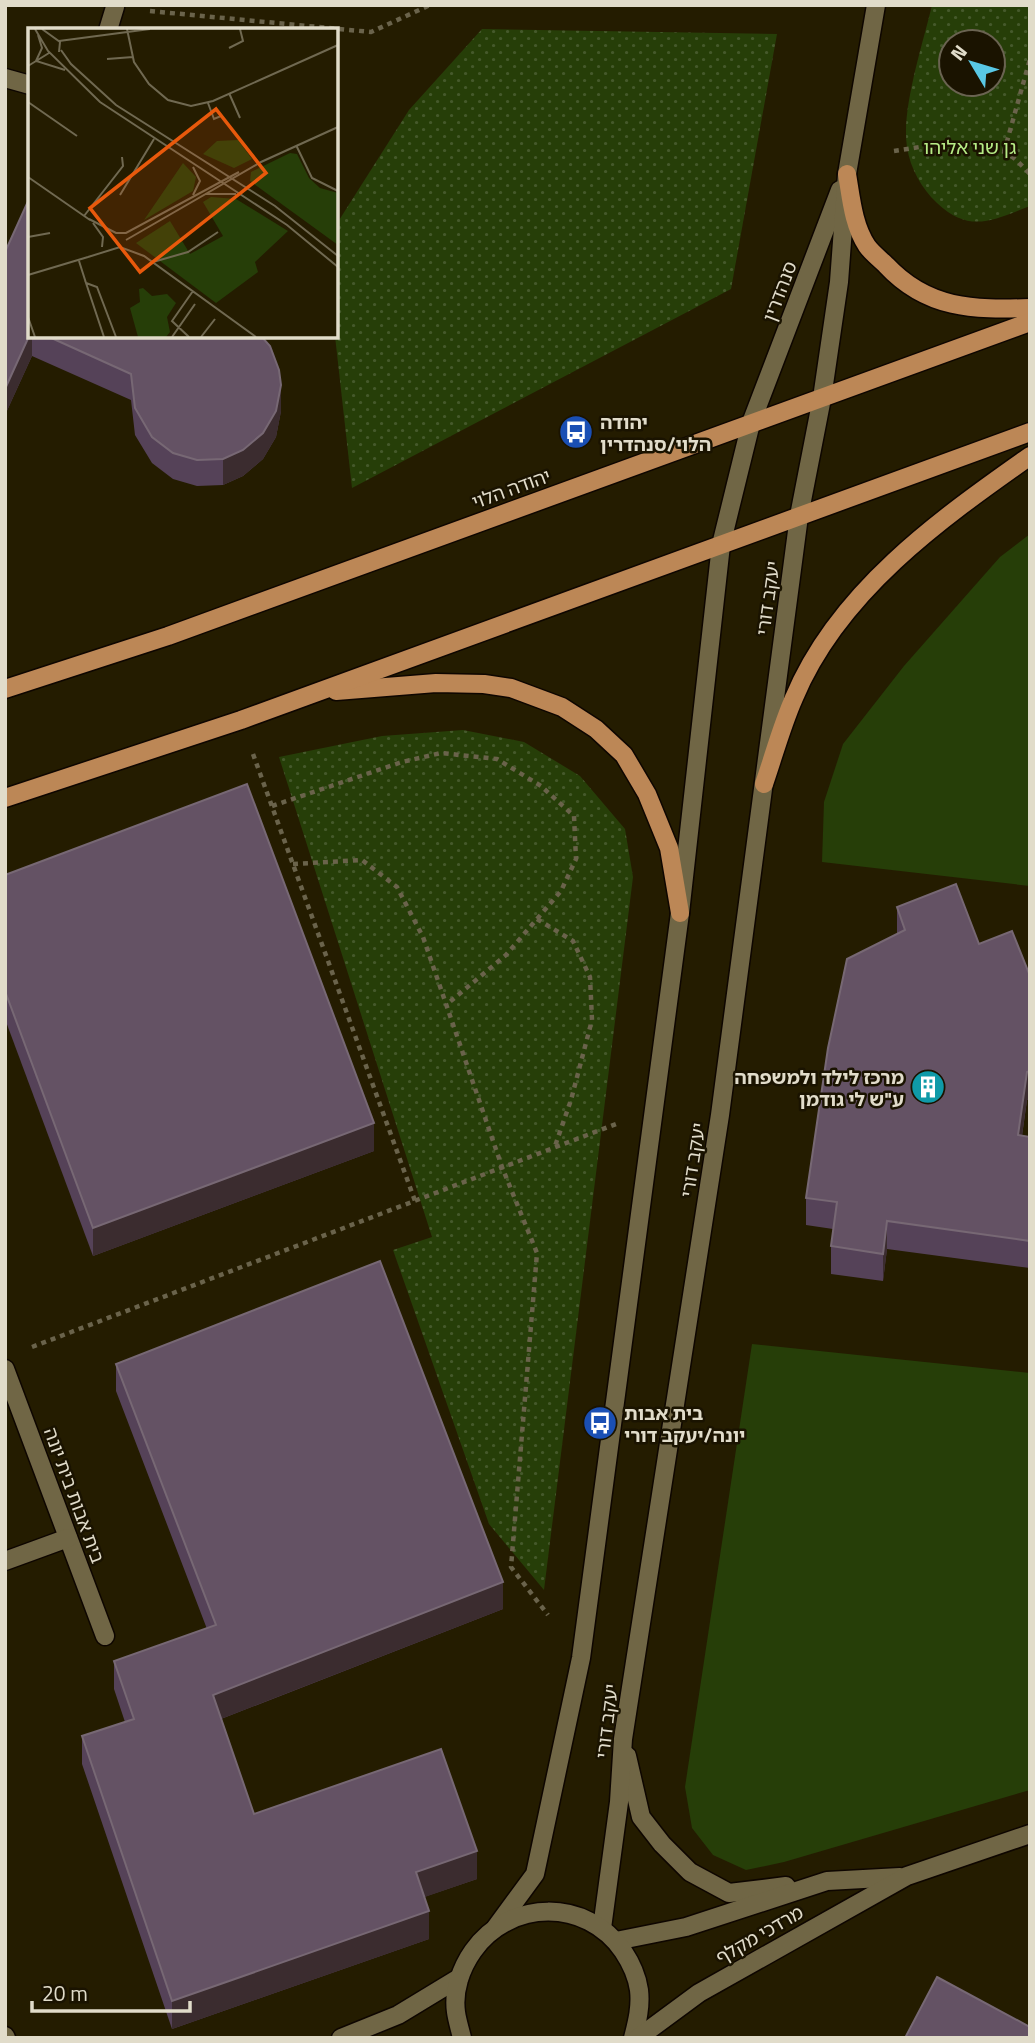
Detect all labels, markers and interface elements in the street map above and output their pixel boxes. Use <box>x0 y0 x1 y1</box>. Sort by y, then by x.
inset map <box>28 28 338 338</box>
north arrow <box>937 28 1007 98</box>
text: N <box>943 38 974 66</box>
park label: גן שני אליהו <box>924 132 1016 161</box>
street label: סנהדרין <box>754 257 804 325</box>
place label: יהודה הלוי/סנהדרין <box>600 407 711 458</box>
bus stop icon: יהודה הלוי/סנהדרין <box>557 413 595 451</box>
street label: יהודה הלוי <box>467 460 555 516</box>
street label: יעקב דורי <box>747 559 787 637</box>
place label: מרכז לילד ולמשפחה ע"ש לי גודמן <box>734 1062 904 1113</box>
building icon: מרכז לילד ולמשפחה ע"ש לי גודמן <box>909 1068 947 1106</box>
street label: יעקב דורי <box>672 1121 712 1199</box>
place label: בית אבות יונה/יעקב דורי <box>624 1398 745 1449</box>
bus stop icon: בית אבות יונה/יעקב דורי <box>581 1404 619 1442</box>
street label: בית אבות בית יונה <box>37 1423 113 1567</box>
street label: יעקב דורי <box>587 1682 625 1760</box>
street label: מרדכי מקלף <box>710 1897 808 1971</box>
scale bar <box>32 1969 189 2013</box>
text: 20 m <box>42 1977 88 2009</box>

